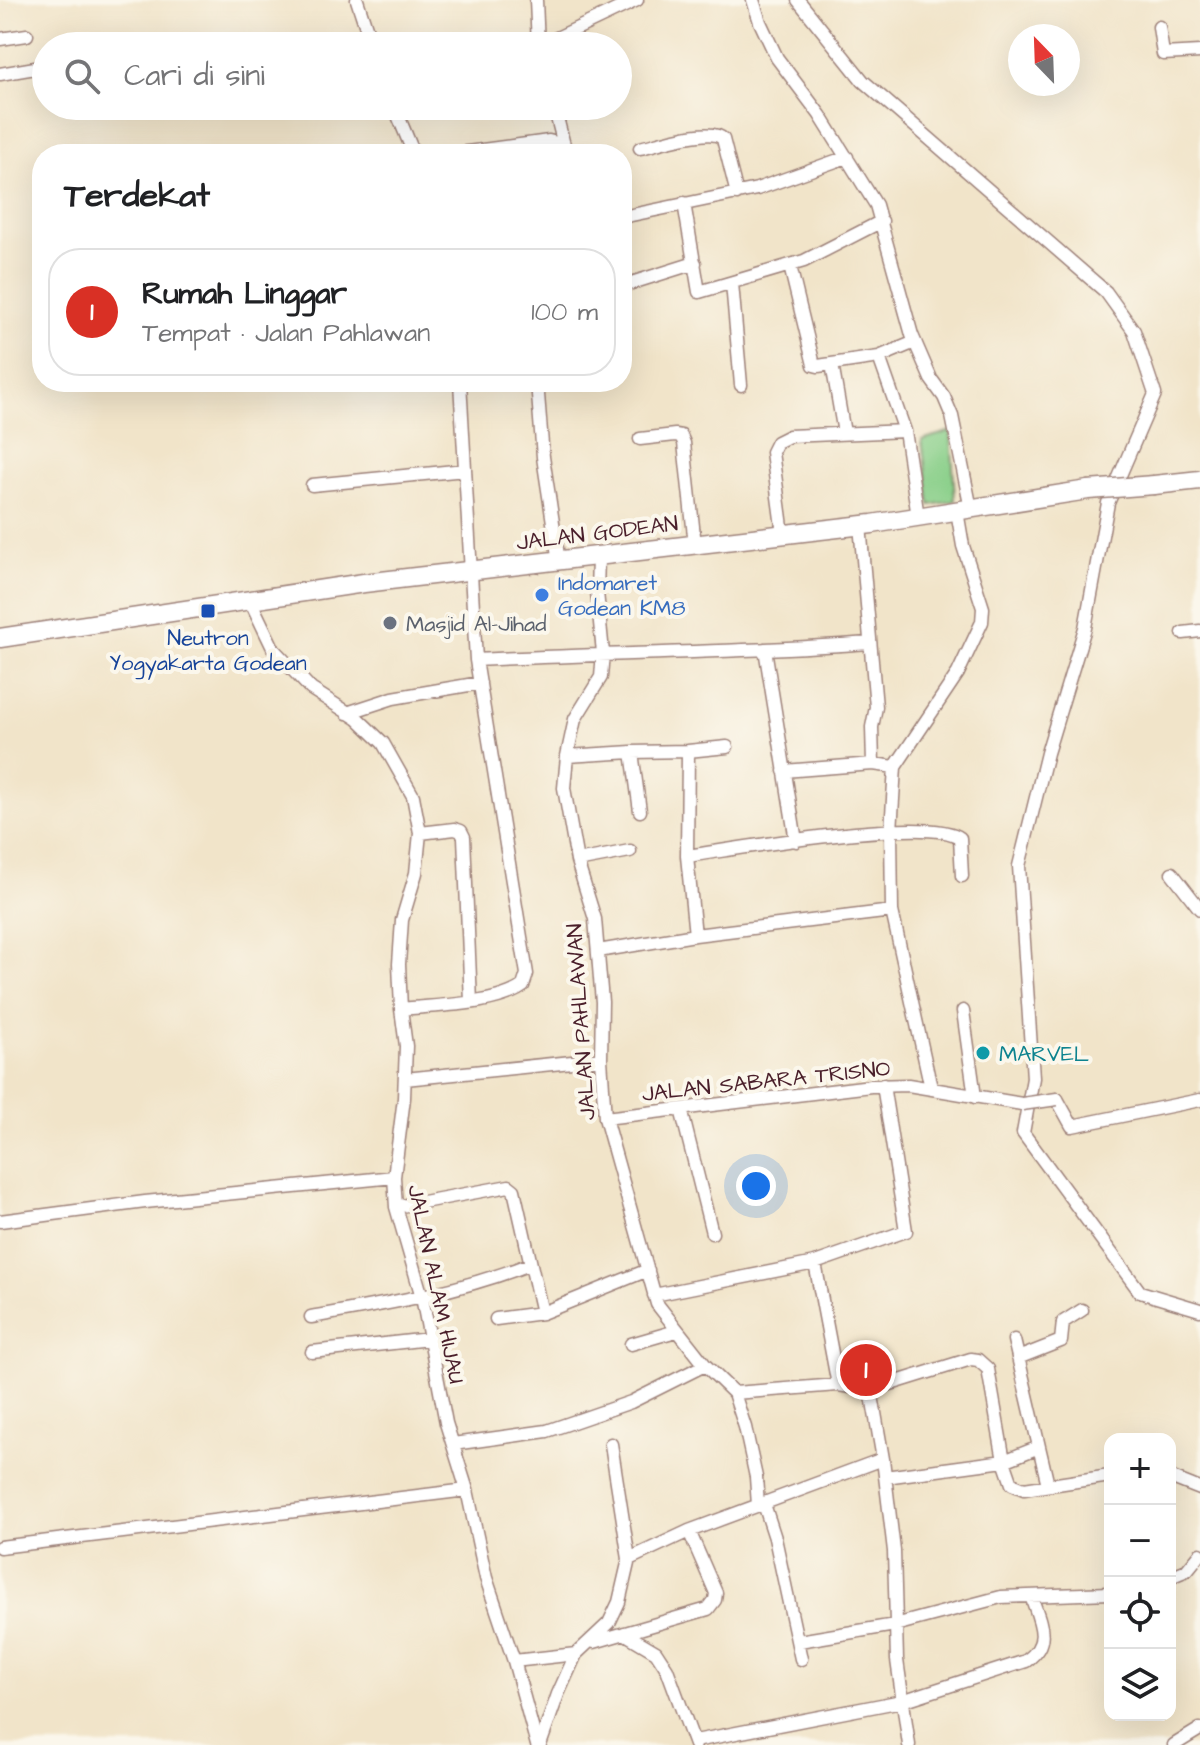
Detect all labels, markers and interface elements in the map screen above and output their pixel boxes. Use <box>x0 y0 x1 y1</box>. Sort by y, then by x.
north arrow <box>1008 24 1080 96</box>
search box <box>32 32 632 120</box>
icon: search <box>60 54 104 98</box>
text: Cari di sini <box>124 55 265 97</box>
text: Terdekat <box>64 172 210 220</box>
text: Rumah Linggar <box>142 273 347 315</box>
text: 1 <box>90 294 94 330</box>
text: 100 m <box>531 294 598 330</box>
text: Tempat · Jalan Pahlawan <box>142 315 430 351</box>
street label: JALAN GODEAN <box>514 508 680 559</box>
place label: Indomaret Godean KM8 <box>558 568 686 624</box>
marker: Indomaret Godean KM8 <box>533 586 551 604</box>
marker: Neutron Yogyakarta Godean <box>199 602 217 620</box>
place label: Masjid Al-Jihad <box>406 609 547 640</box>
marker: Masjid Al-Jihad <box>381 614 399 632</box>
place label: Neutron Yogyakarta Godean <box>109 623 307 680</box>
street label: JALAN PAHLAWAN <box>559 922 604 1121</box>
place label: MARVEL <box>999 1039 1089 1070</box>
marker: MARVEL <box>974 1044 992 1062</box>
street label: JALAN SABARA TRISNO <box>640 1053 892 1110</box>
your location <box>736 1166 776 1206</box>
street label: JALAN ALAM HIJAU <box>399 1182 472 1387</box>
pin: 1 <box>840 1340 892 1400</box>
map controls <box>1104 1433 1176 1721</box>
button: + <box>1104 1433 1176 1505</box>
button: − <box>1104 1505 1176 1577</box>
button: locate <box>1104 1577 1176 1649</box>
button: layers <box>1104 1649 1176 1721</box>

